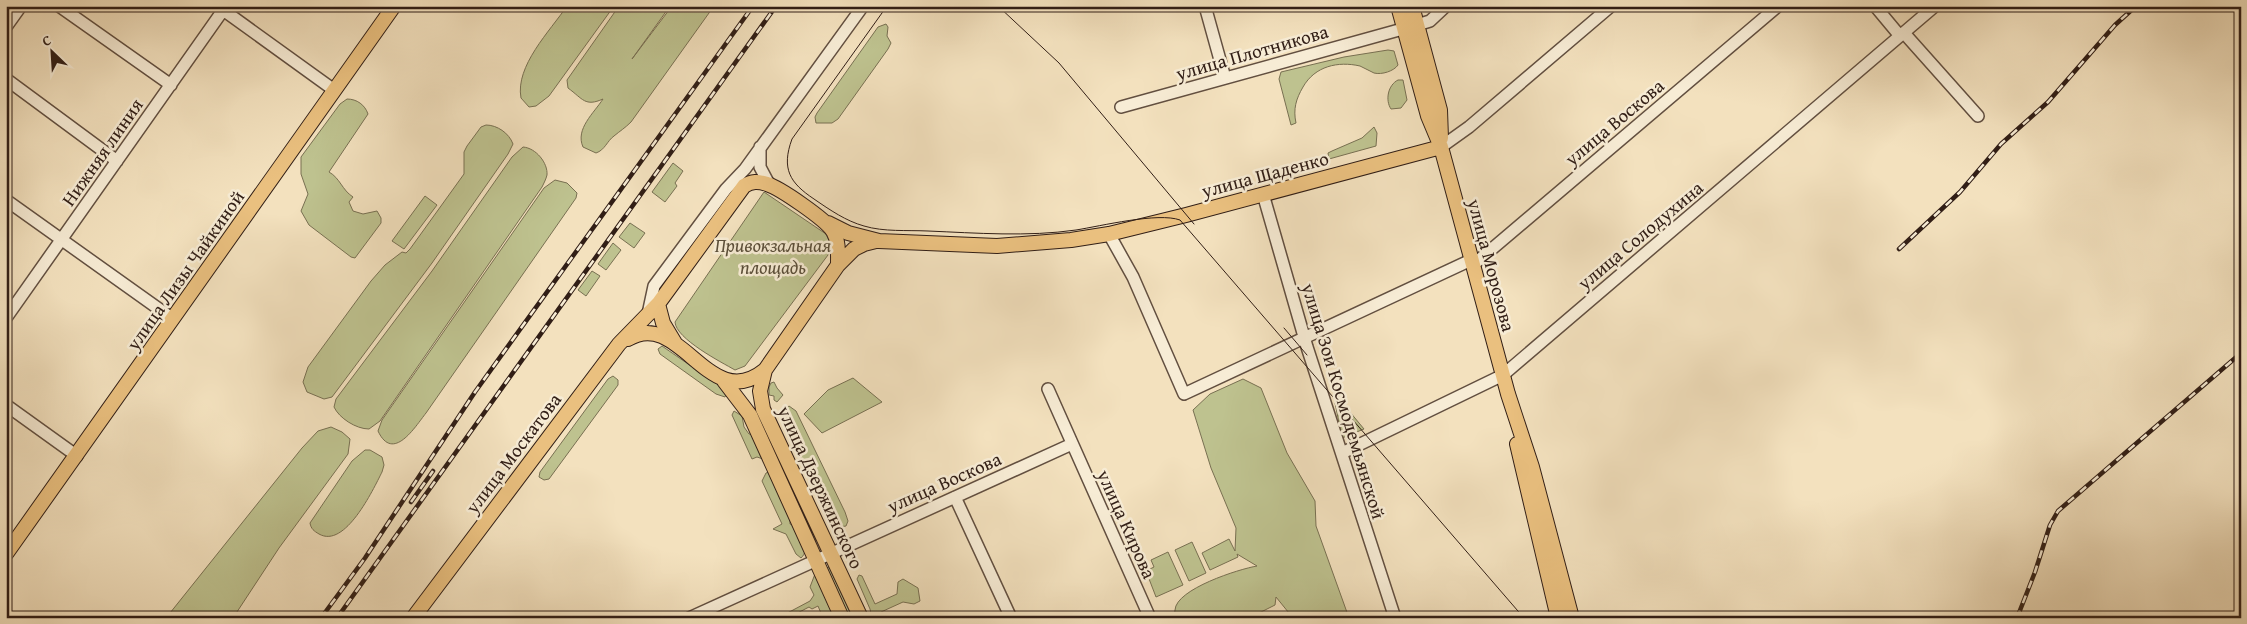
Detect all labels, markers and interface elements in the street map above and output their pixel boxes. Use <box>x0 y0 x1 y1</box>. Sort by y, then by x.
street label: улица Плотникова <box>1172 17 1331 87</box>
north arrow <box>28 28 78 78</box>
text: С <box>39 29 54 51</box>
street label: улица Воскова <box>1557 72 1670 173</box>
street label: Нижняя линия <box>54 92 150 212</box>
street label: улица Щаденко <box>1197 144 1332 205</box>
street label: улица Солодухина <box>1570 174 1709 297</box>
street label: улица Лизы Чайкиной <box>119 184 251 357</box>
street label: улица Морозова <box>1461 195 1523 334</box>
park label: Привокзальная площадь <box>715 231 831 281</box>
street label: улица Зои Космодемьянской <box>1294 279 1393 522</box>
street label: улица Москатова <box>458 387 568 520</box>
street label: улица Дзержинского <box>770 400 871 573</box>
street label: улица Воскова <box>882 444 1006 520</box>
street label: улица Кирова <box>1090 464 1164 583</box>

